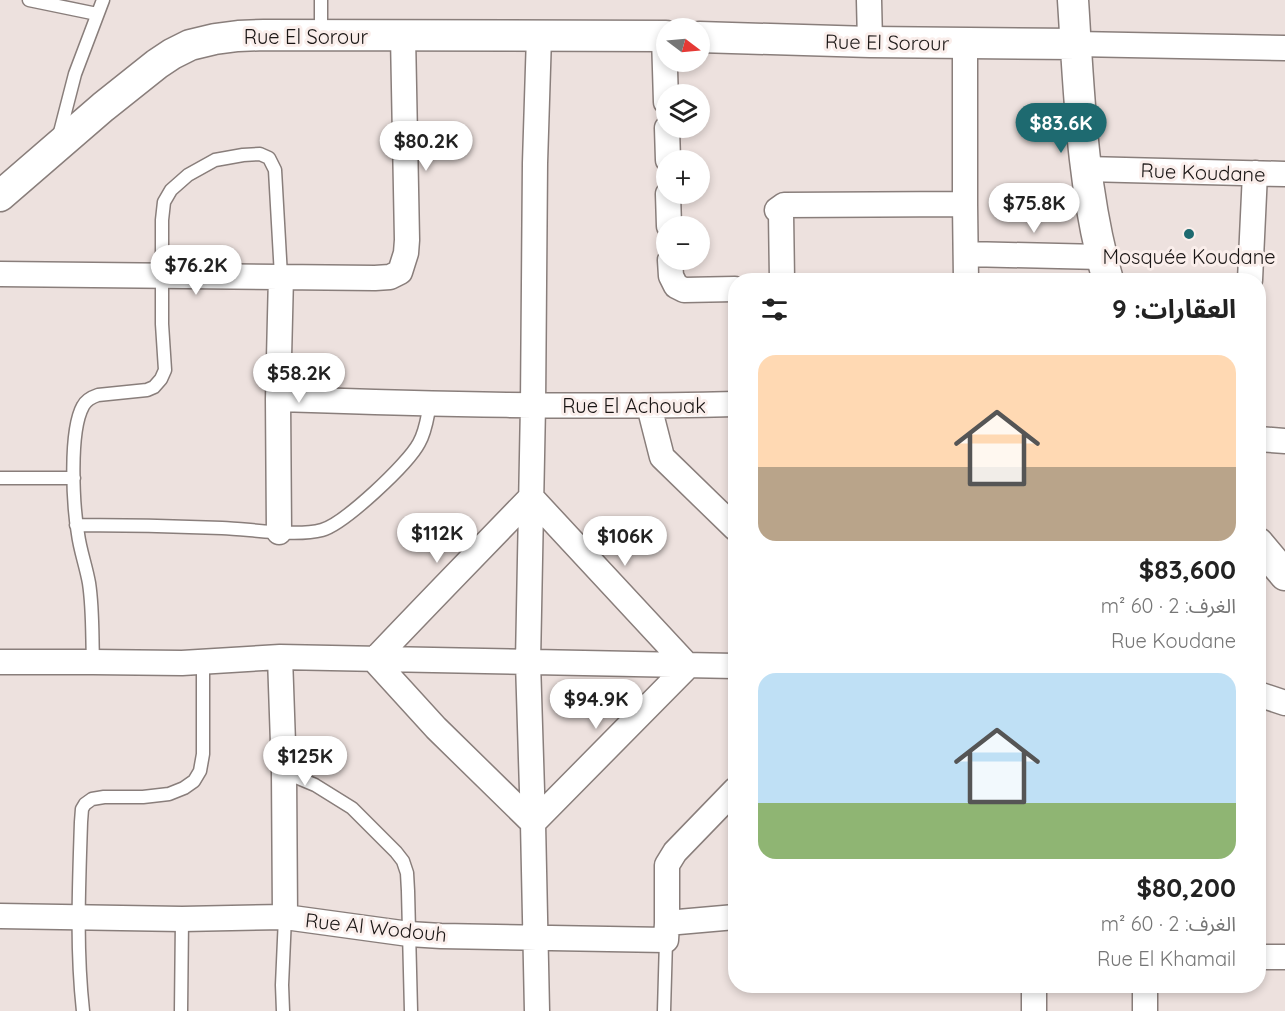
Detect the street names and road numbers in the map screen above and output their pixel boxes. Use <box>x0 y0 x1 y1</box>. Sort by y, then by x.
street label: Rue El Sorour <box>244 24 369 49</box>
street label: Rue El Sorour <box>825 28 950 56</box>
street label: Rue Koudane <box>1140 157 1266 187</box>
street label: Rue El Achouak <box>562 393 706 418</box>
street label: Rue Al Wodouh <box>304 907 448 947</box>

